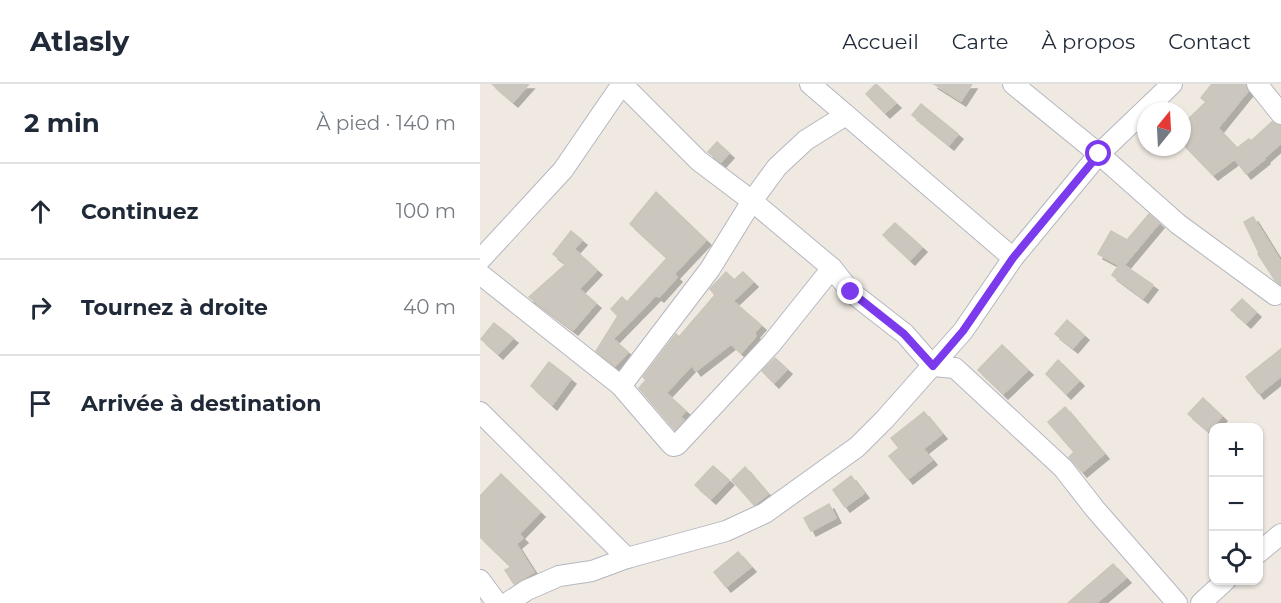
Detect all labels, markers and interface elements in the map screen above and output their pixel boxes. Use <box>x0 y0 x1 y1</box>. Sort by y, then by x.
text: Atlasly <box>30 24 129 58</box>
text: Accueil <box>842 29 919 54</box>
text: Carte <box>952 29 1008 54</box>
text: À propos <box>1041 29 1135 54</box>
text: Contact <box>1168 29 1251 54</box>
north arrow <box>1137 102 1191 156</box>
text: 2 min <box>24 107 100 139</box>
text: À pied · 140 m <box>316 111 456 135</box>
route start <box>1085 140 1111 166</box>
icon: ahead <box>24 195 57 228</box>
text: Continuez <box>81 198 198 225</box>
text: 100 m <box>396 199 456 223</box>
route end <box>837 278 863 304</box>
icon: right <box>24 291 57 324</box>
text: Tournez à droite <box>81 294 268 321</box>
text: 40 m <box>403 295 456 319</box>
icon: arrive <box>24 387 57 420</box>
text: Arrivée à destination <box>81 390 321 417</box>
map controls <box>1209 423 1263 585</box>
button: + <box>1209 423 1263 477</box>
button: − <box>1209 477 1263 531</box>
button: locate <box>1209 531 1263 585</box>

